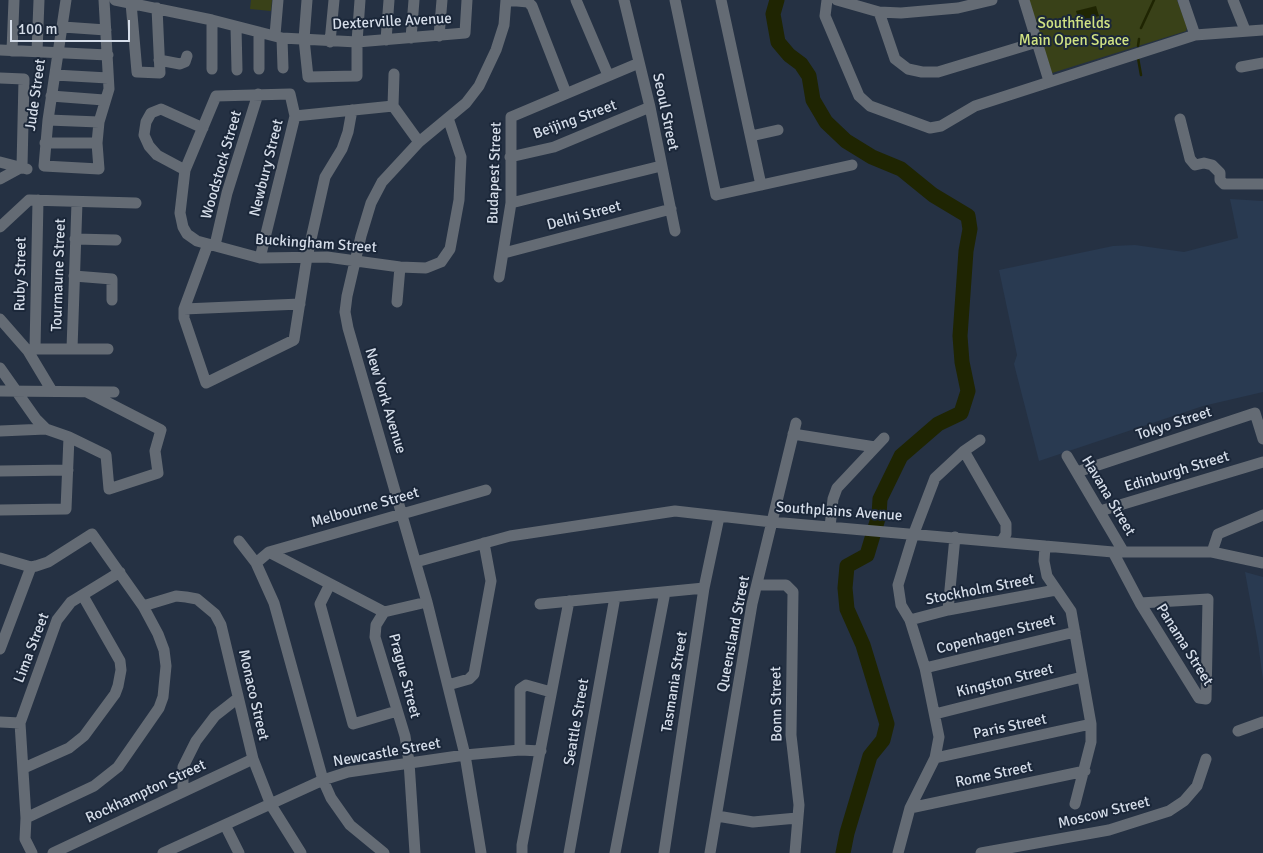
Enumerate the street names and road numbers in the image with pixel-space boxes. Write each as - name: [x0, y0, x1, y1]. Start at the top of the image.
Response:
- street label: Dexterville Avenue: [332, 10, 452, 34]
- street label: Jude Street: [22, 58, 50, 132]
- street label: Seoul Street: [648, 72, 682, 152]
- street label: Beijing Street: [531, 97, 619, 143]
- street label: Woodstock Street: [198, 109, 246, 221]
- street label: Newbury Street: [246, 117, 288, 219]
- street label: Budapest Street: [484, 121, 506, 225]
- street label: Delhi Street: [545, 197, 623, 235]
- street label: Tourmaune Street: [48, 218, 70, 332]
- street label: Buckingham Street: [255, 231, 377, 257]
- street label: Ruby Street: [11, 237, 31, 311]
- street label: New York Avenue: [360, 346, 410, 456]
- street label: Tokyo Street: [1134, 403, 1214, 445]
- street label: Edinburgh Street: [1123, 448, 1231, 496]
- street label: Havana Street: [1077, 453, 1139, 539]
- street label: Melbourne Street: [309, 484, 421, 532]
- street label: Southplains Avenue: [775, 499, 903, 525]
- street label: Stockholm Street: [924, 571, 1036, 609]
- street label: Queensland Street: [714, 574, 754, 694]
- street label: Panama Street: [1152, 601, 1216, 689]
- street label: Lima Street: [10, 610, 54, 686]
- street label: Copenhagen Street: [935, 611, 1057, 659]
- street label: Tasmania Street: [658, 630, 692, 734]
- street label: Prague Street: [384, 632, 424, 720]
- street label: Monaco Street: [234, 648, 272, 742]
- street label: Kingston Street: [955, 660, 1055, 702]
- street label: Bonn Street: [767, 666, 787, 742]
- street label: Seattle Street: [561, 677, 593, 767]
- street label: Paris Street: [972, 710, 1048, 744]
- street label: Newcastle Street: [332, 735, 442, 771]
- street label: Rockhampton Street: [83, 756, 209, 828]
- street label: Rome Street: [954, 758, 1034, 792]
- street label: Moscow Street: [1056, 793, 1152, 833]

